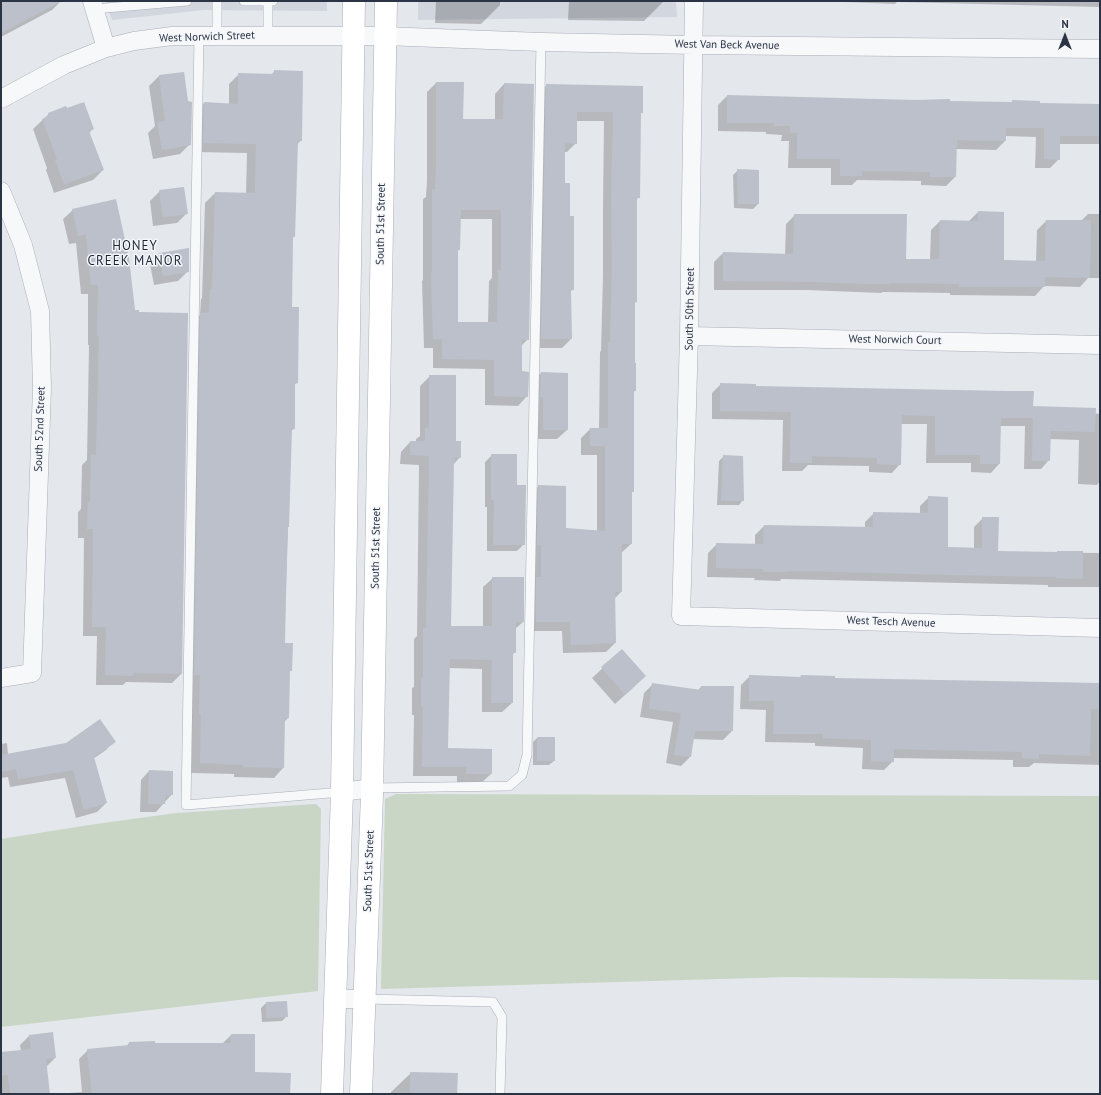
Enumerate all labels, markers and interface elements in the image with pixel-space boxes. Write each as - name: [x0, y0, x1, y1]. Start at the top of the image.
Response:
- north arrow: [1045, 16, 1085, 56]
- text: N: [1061, 17, 1069, 31]
- street label: West Norwich Street: [159, 29, 255, 45]
- street label: West Van Beck Avenue: [674, 37, 780, 53]
- street label: South 51st Street: [374, 183, 388, 265]
- district label: HONEY CREEK MANOR: [88, 238, 182, 269]
- street label: South 50th Street: [683, 267, 697, 351]
- street label: West Norwich Court: [848, 333, 942, 347]
- street label: South 52nd Street: [32, 386, 48, 472]
- street label: South 51st Street: [369, 507, 383, 589]
- street label: West Tesch Avenue: [846, 614, 936, 630]
- street label: South 51st Street: [361, 830, 377, 912]

